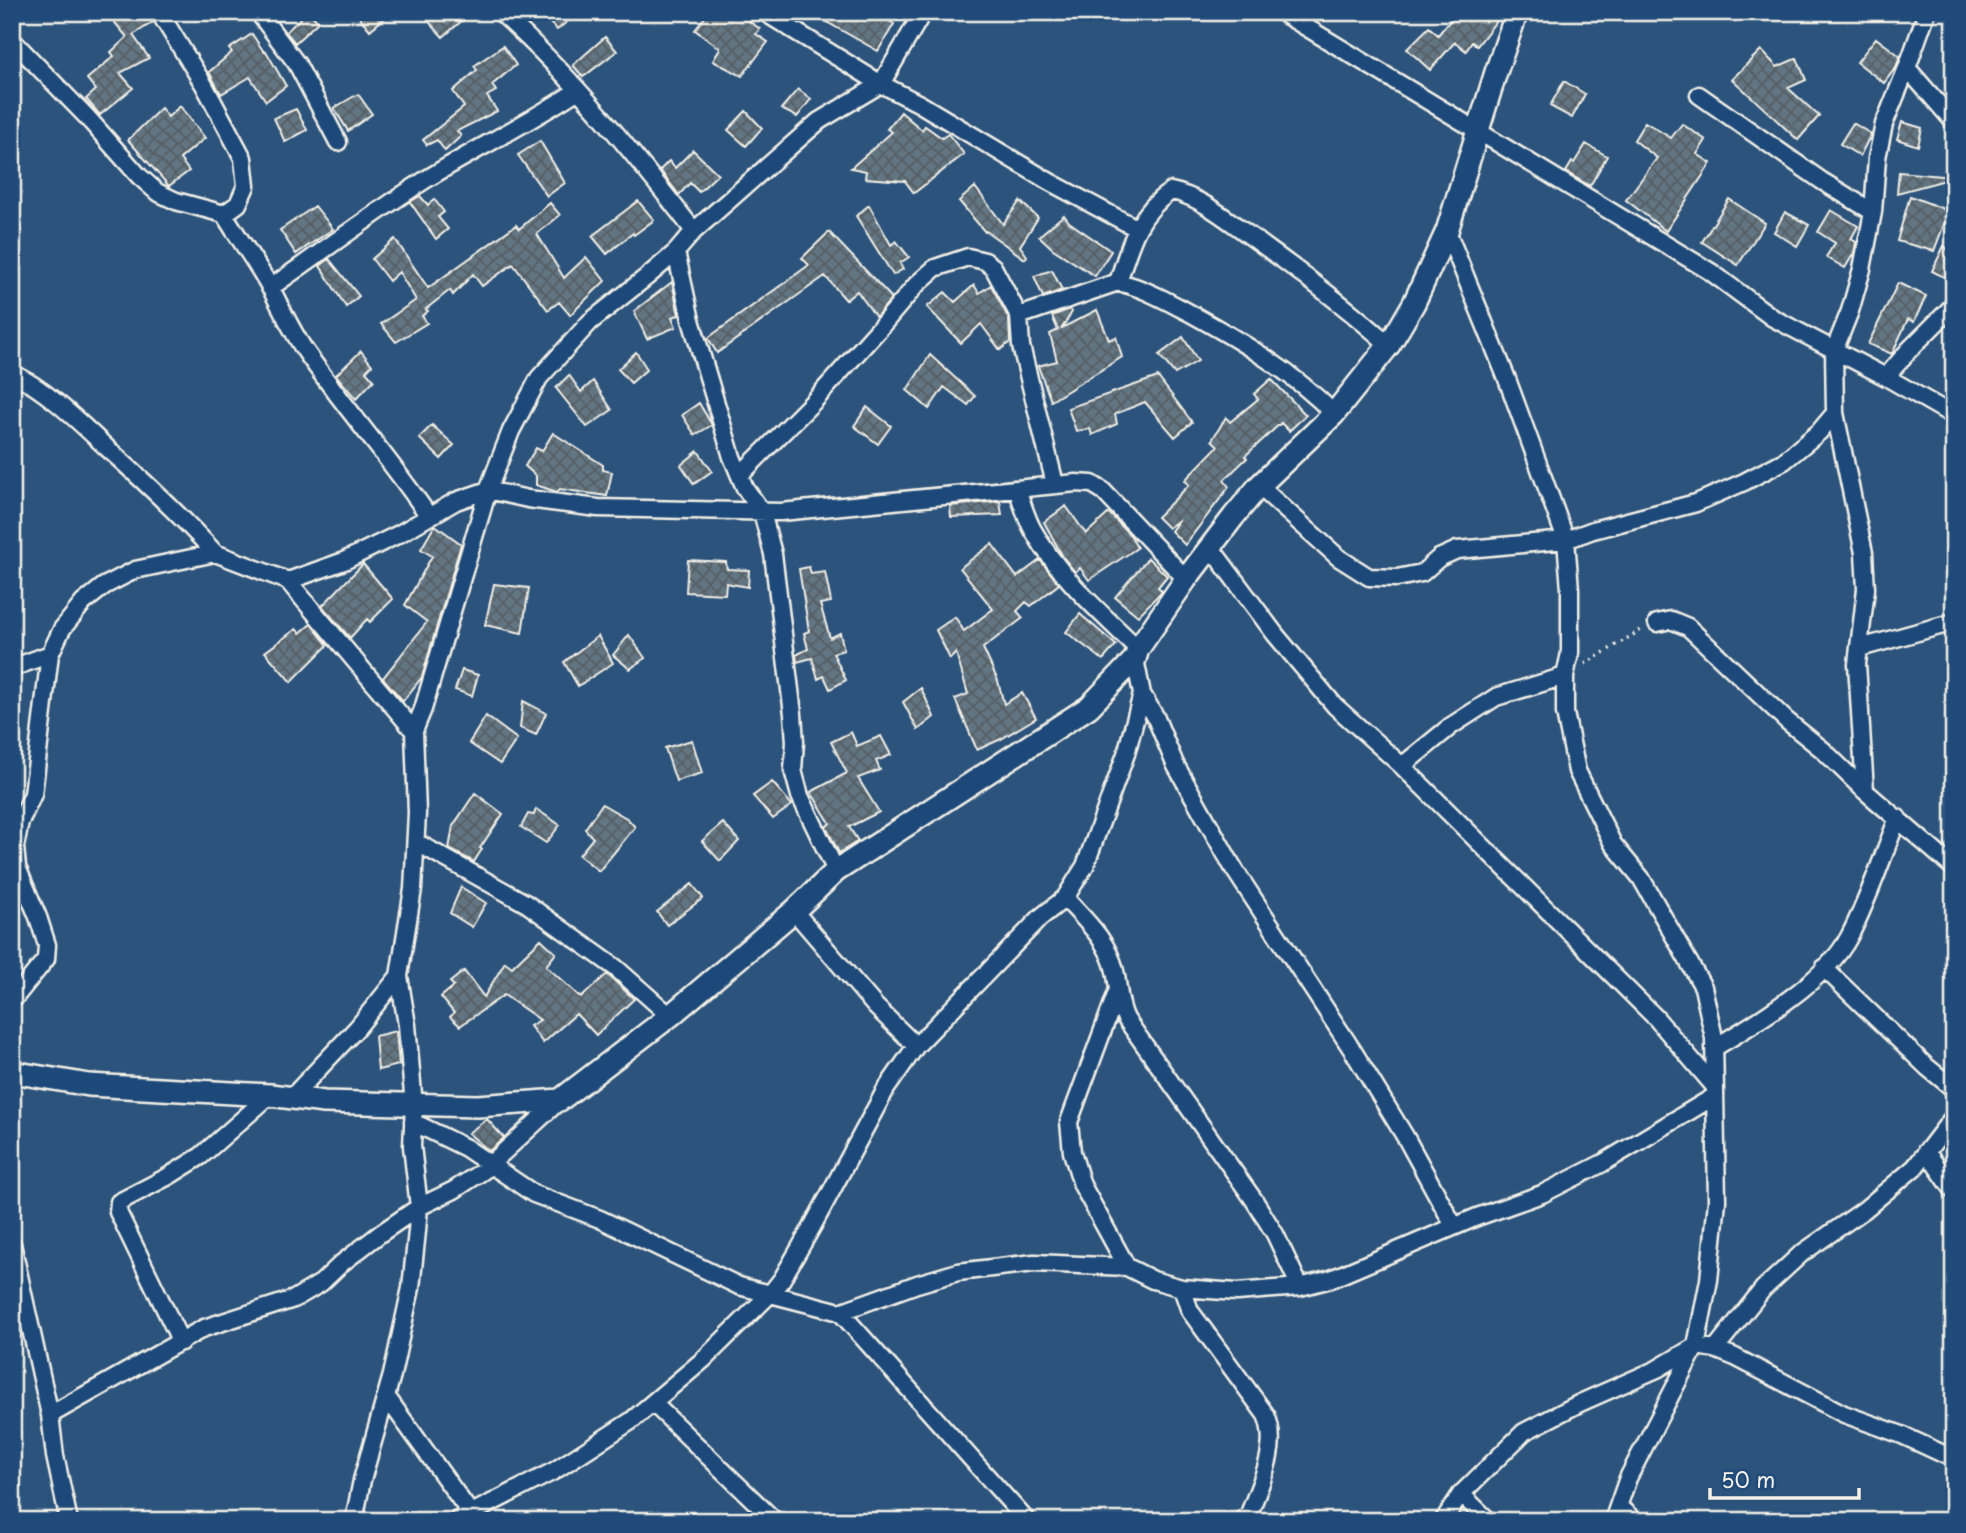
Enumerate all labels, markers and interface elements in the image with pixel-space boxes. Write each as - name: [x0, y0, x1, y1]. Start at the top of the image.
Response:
- scale bar: [1710, 1456, 1859, 1500]
- text: 50 m: [1721, 1463, 1775, 1495]

